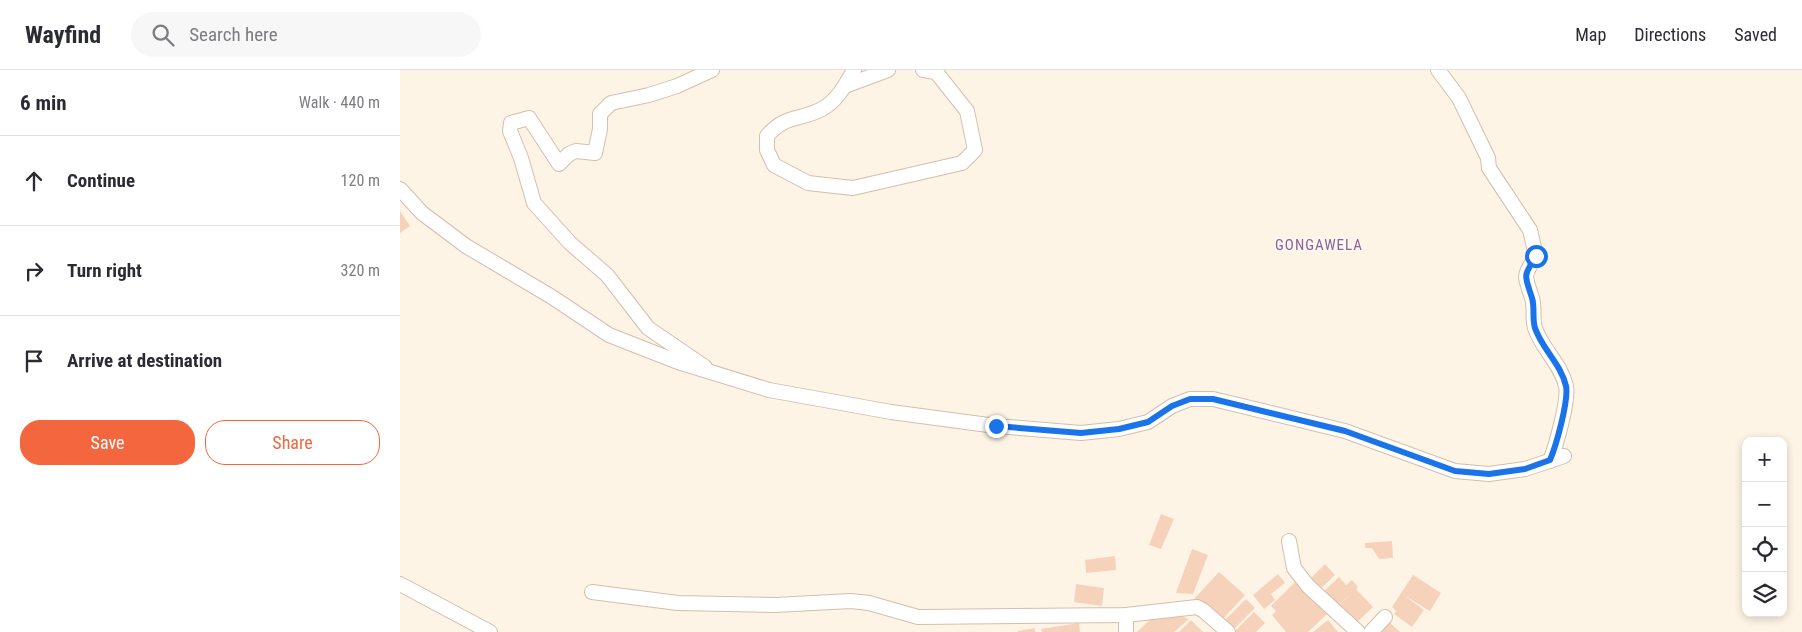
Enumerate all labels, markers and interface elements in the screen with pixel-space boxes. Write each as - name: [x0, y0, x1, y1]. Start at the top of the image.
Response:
- search box: [131, 12, 481, 57]
- text: Wayfind: [25, 21, 101, 49]
- icon: search: [149, 21, 177, 49]
- text: Search here: [189, 23, 278, 46]
- text: Map: [1575, 24, 1606, 45]
- text: Directions: [1634, 24, 1706, 45]
- text: Saved: [1734, 24, 1777, 45]
- text: 6 min: [20, 91, 67, 115]
- text: Walk · 440 m: [299, 93, 380, 112]
- icon: ahead: [20, 167, 48, 195]
- text: Continue: [67, 169, 135, 192]
- text: 120 m: [341, 171, 380, 190]
- district label: GONGAWELA: [1275, 236, 1363, 254]
- route start: [1525, 245, 1548, 268]
- icon: right: [20, 257, 48, 285]
- text: Turn right: [67, 259, 142, 282]
- text: 320 m: [341, 261, 380, 280]
- icon: arrive: [20, 347, 48, 375]
- text: Arrive at destination: [67, 349, 222, 372]
- route end: [985, 415, 1008, 438]
- button: Save: [20, 420, 195, 465]
- button: Share: [205, 420, 380, 465]
- map controls: [1742, 437, 1787, 617]
- button: +: [1742, 437, 1787, 482]
- button: −: [1742, 482, 1787, 527]
- button: locate: [1742, 527, 1787, 572]
- button: layers: [1742, 572, 1787, 617]

